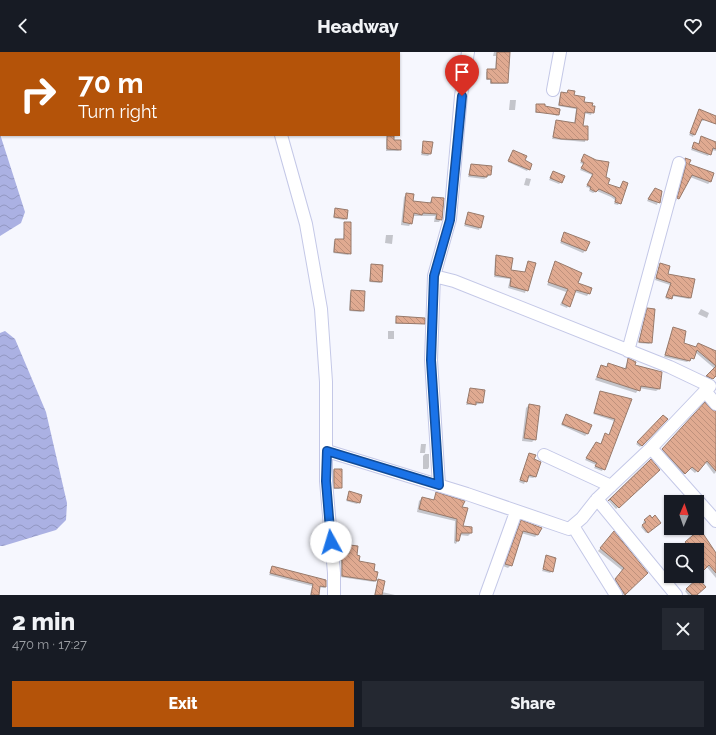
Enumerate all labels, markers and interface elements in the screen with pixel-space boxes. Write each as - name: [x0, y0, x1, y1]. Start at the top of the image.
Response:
- icon: back: [12, 15, 34, 37]
- icon: heart: [682, 15, 704, 37]
- text: Headway: [317, 16, 399, 37]
- pin: [445, 55, 479, 96]
- icon: arrive: [451, 61, 473, 83]
- text: 70 m: [78, 67, 144, 100]
- icon: right: [12, 68, 64, 120]
- text: Turn right: [78, 101, 157, 122]
- north arrow: [664, 495, 704, 535]
- map controls: [664, 495, 704, 583]
- position arrow: [310, 521, 352, 563]
- button: search: [664, 543, 704, 583]
- text: 2 min: [12, 607, 75, 636]
- button: close: [662, 608, 704, 650]
- text: 470 m · 17:27: [12, 637, 87, 652]
- button: Exit: [12, 681, 354, 727]
- button: Share: [362, 681, 704, 727]

